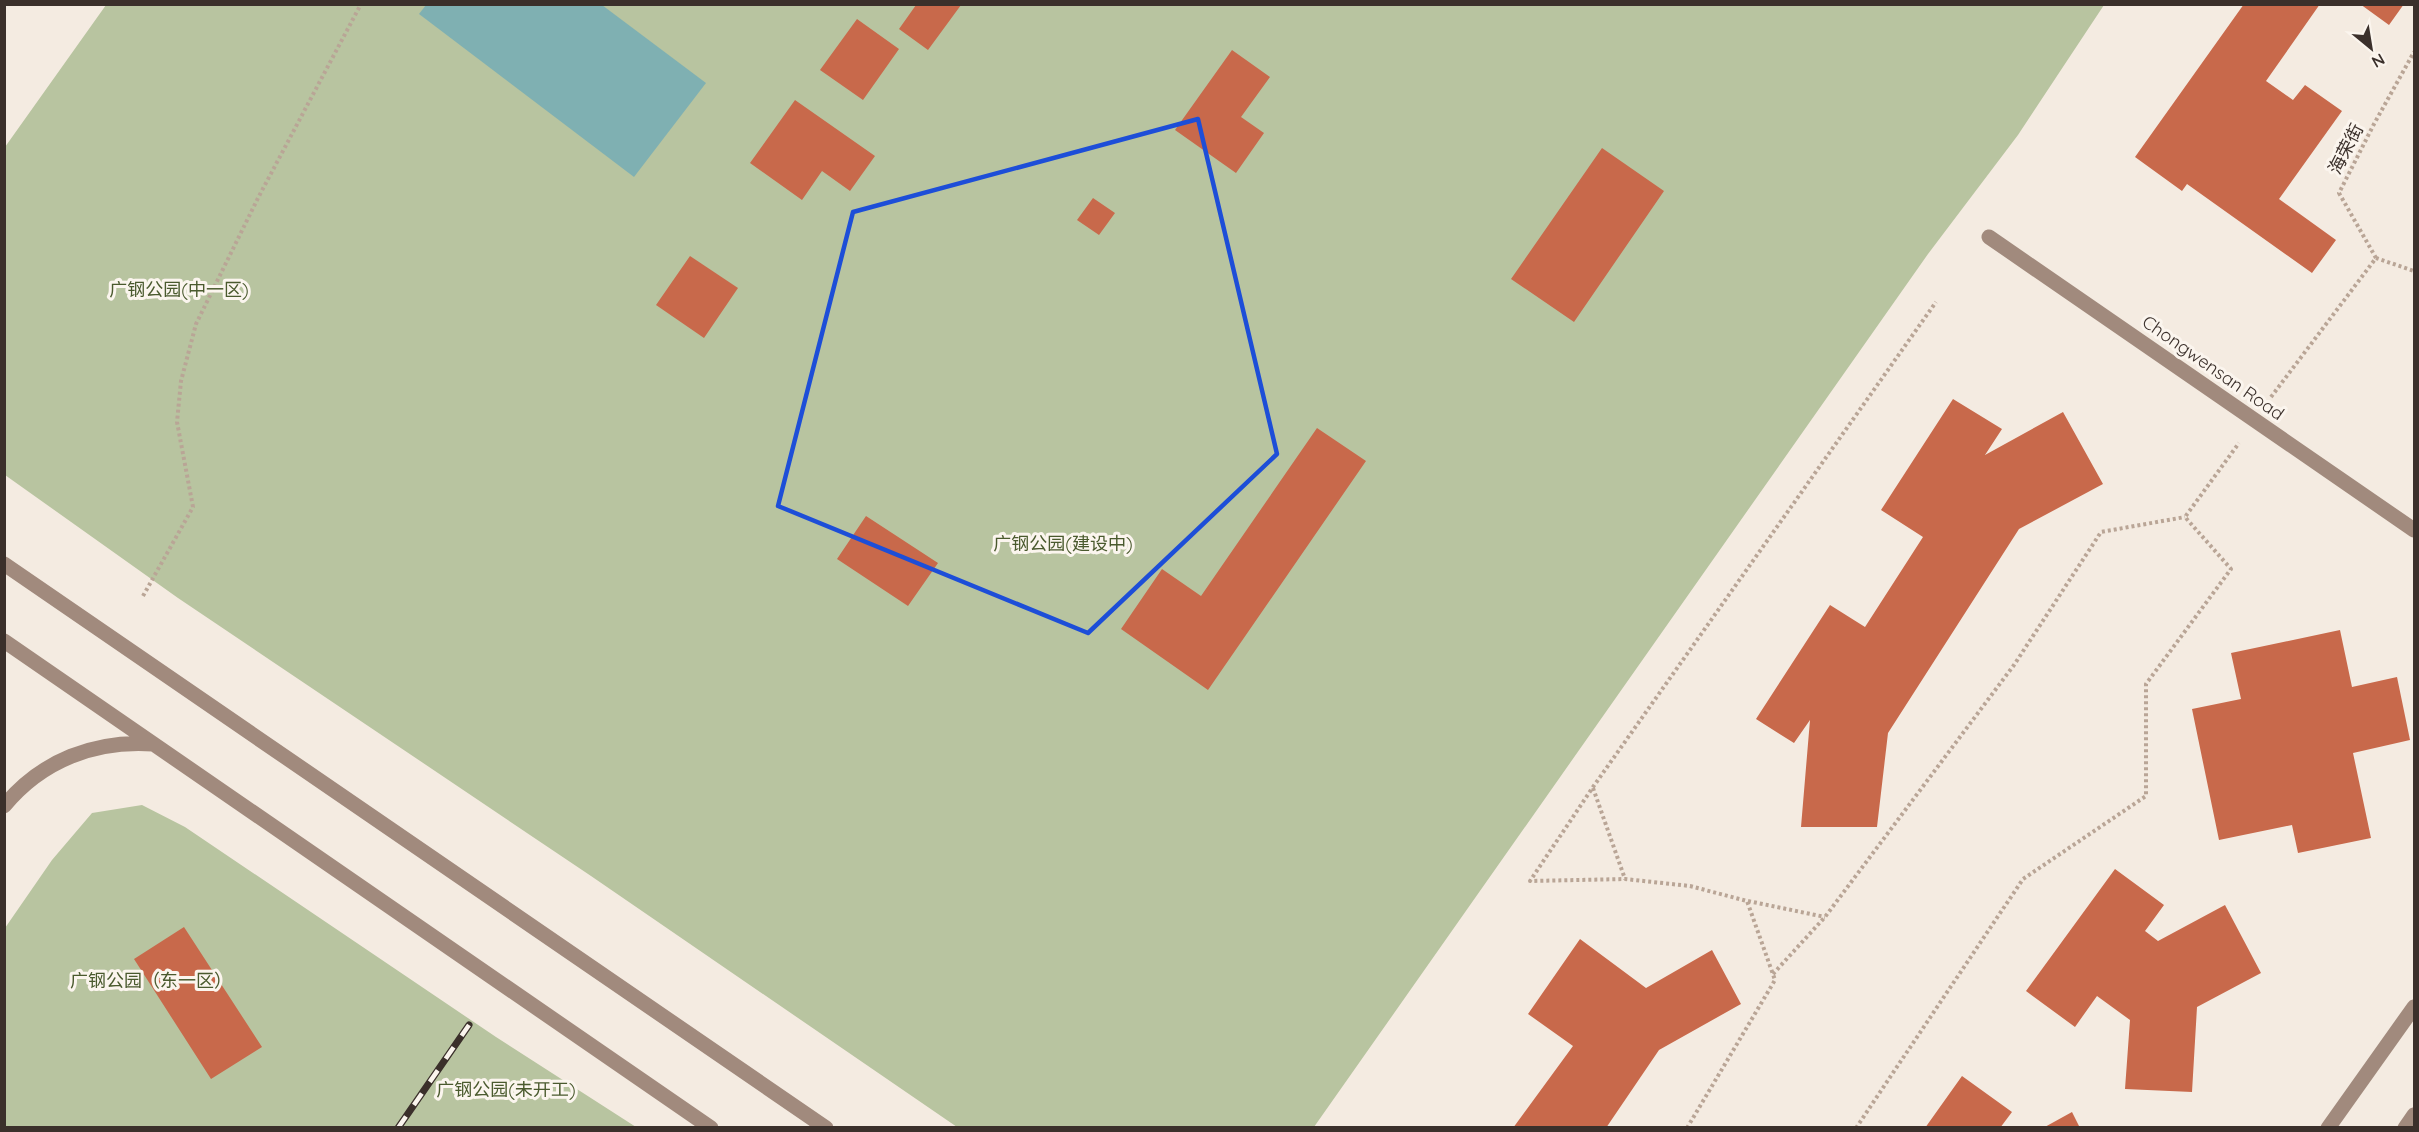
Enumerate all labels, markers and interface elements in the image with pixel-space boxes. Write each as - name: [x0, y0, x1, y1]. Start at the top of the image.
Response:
- north arrow: [2341, 18, 2401, 78]
- text: N: [2368, 49, 2389, 73]
- street label: 海荣街: [2323, 119, 2368, 178]
- park label: 广钢公园(中一区): [109, 278, 249, 301]
- street label: Chongwensan Road: [2138, 310, 2289, 425]
- park label: 广钢公园(建设中): [993, 532, 1133, 555]
- park label: 广钢公园（东一区）: [70, 969, 232, 992]
- park label: 广钢公园(未开工): [436, 1078, 576, 1101]

